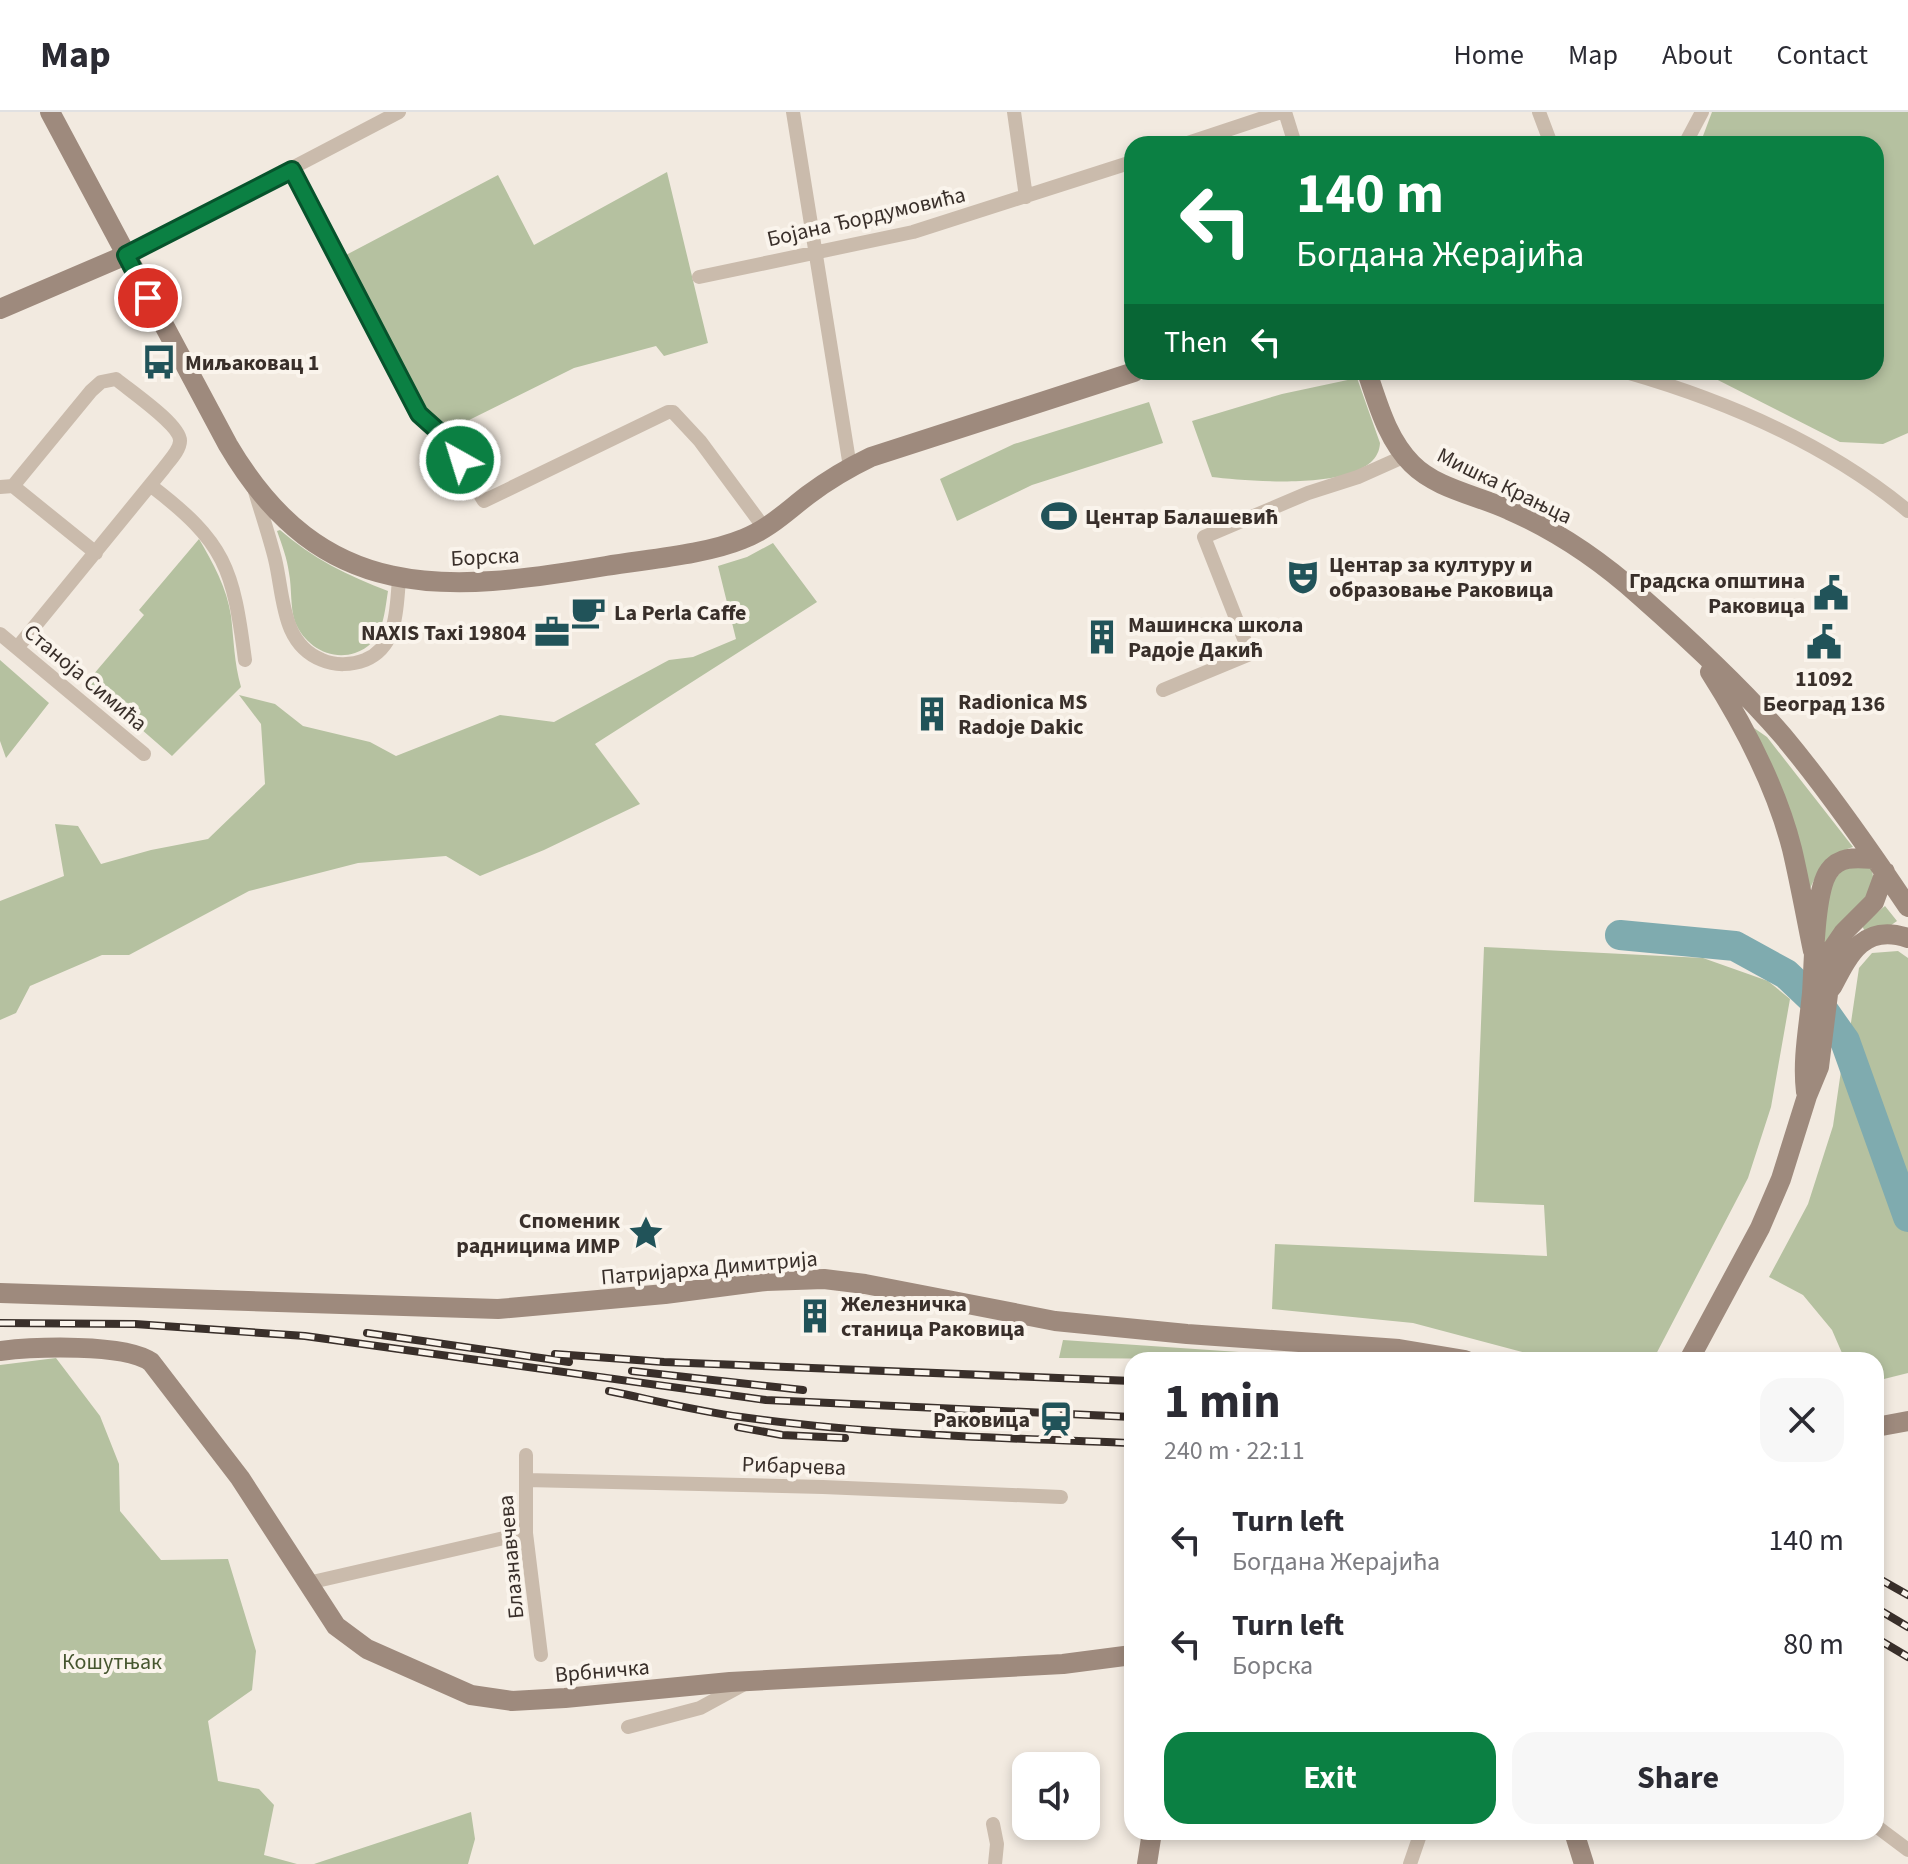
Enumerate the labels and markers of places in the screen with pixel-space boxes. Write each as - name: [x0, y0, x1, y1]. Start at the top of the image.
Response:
- pin: [114, 264, 182, 332]
- bus stop icon: Миљаковац 1: [140, 343, 178, 381]
- place label: Миљаковац 1: [185, 347, 319, 379]
- sports icon: Центар Балашевић: [1040, 497, 1078, 535]
- place label: Центар Балашевић: [1085, 501, 1278, 533]
- place label: Центар за културу и образовање Раковица: [1329, 549, 1554, 606]
- theatre icon: Центар за културу и образовање Раковица: [1284, 558, 1322, 596]
- place label: Градска општина Раковица: [1629, 565, 1805, 622]
- public building icon: Градска општина Раковица: [1812, 574, 1850, 612]
- cafe icon: La Perla Caffe: [569, 593, 607, 631]
- place label: La Perla Caffe: [614, 597, 747, 629]
- place label: Машинска школа Радоје Дакић: [1128, 609, 1303, 666]
- office icon: NAXIS Taxi 19804: [533, 613, 571, 651]
- place label: NAXIS Taxi 19804: [361, 617, 526, 649]
- building icon: Машинска школа Радоје Дакић: [1083, 618, 1121, 656]
- public building icon: 11092 Београд 136: [1805, 623, 1843, 661]
- place label: 11092 Београд 136: [1763, 663, 1885, 720]
- place label: Radionica MS Radoje Dakic: [958, 686, 1088, 743]
- building icon: Radionica MS Radoje Dakic: [913, 695, 951, 733]
- place label: Споменик радницима ИМР: [456, 1205, 620, 1262]
- place icon: Споменик радницима ИМР: [627, 1214, 665, 1252]
- place label: Железничка станица Раковица: [841, 1288, 1025, 1345]
- building icon: Железничка станица Раковица: [796, 1297, 834, 1335]
- station icon: Раковица: [1037, 1400, 1075, 1438]
- place label: Раковица: [933, 1404, 1030, 1436]

